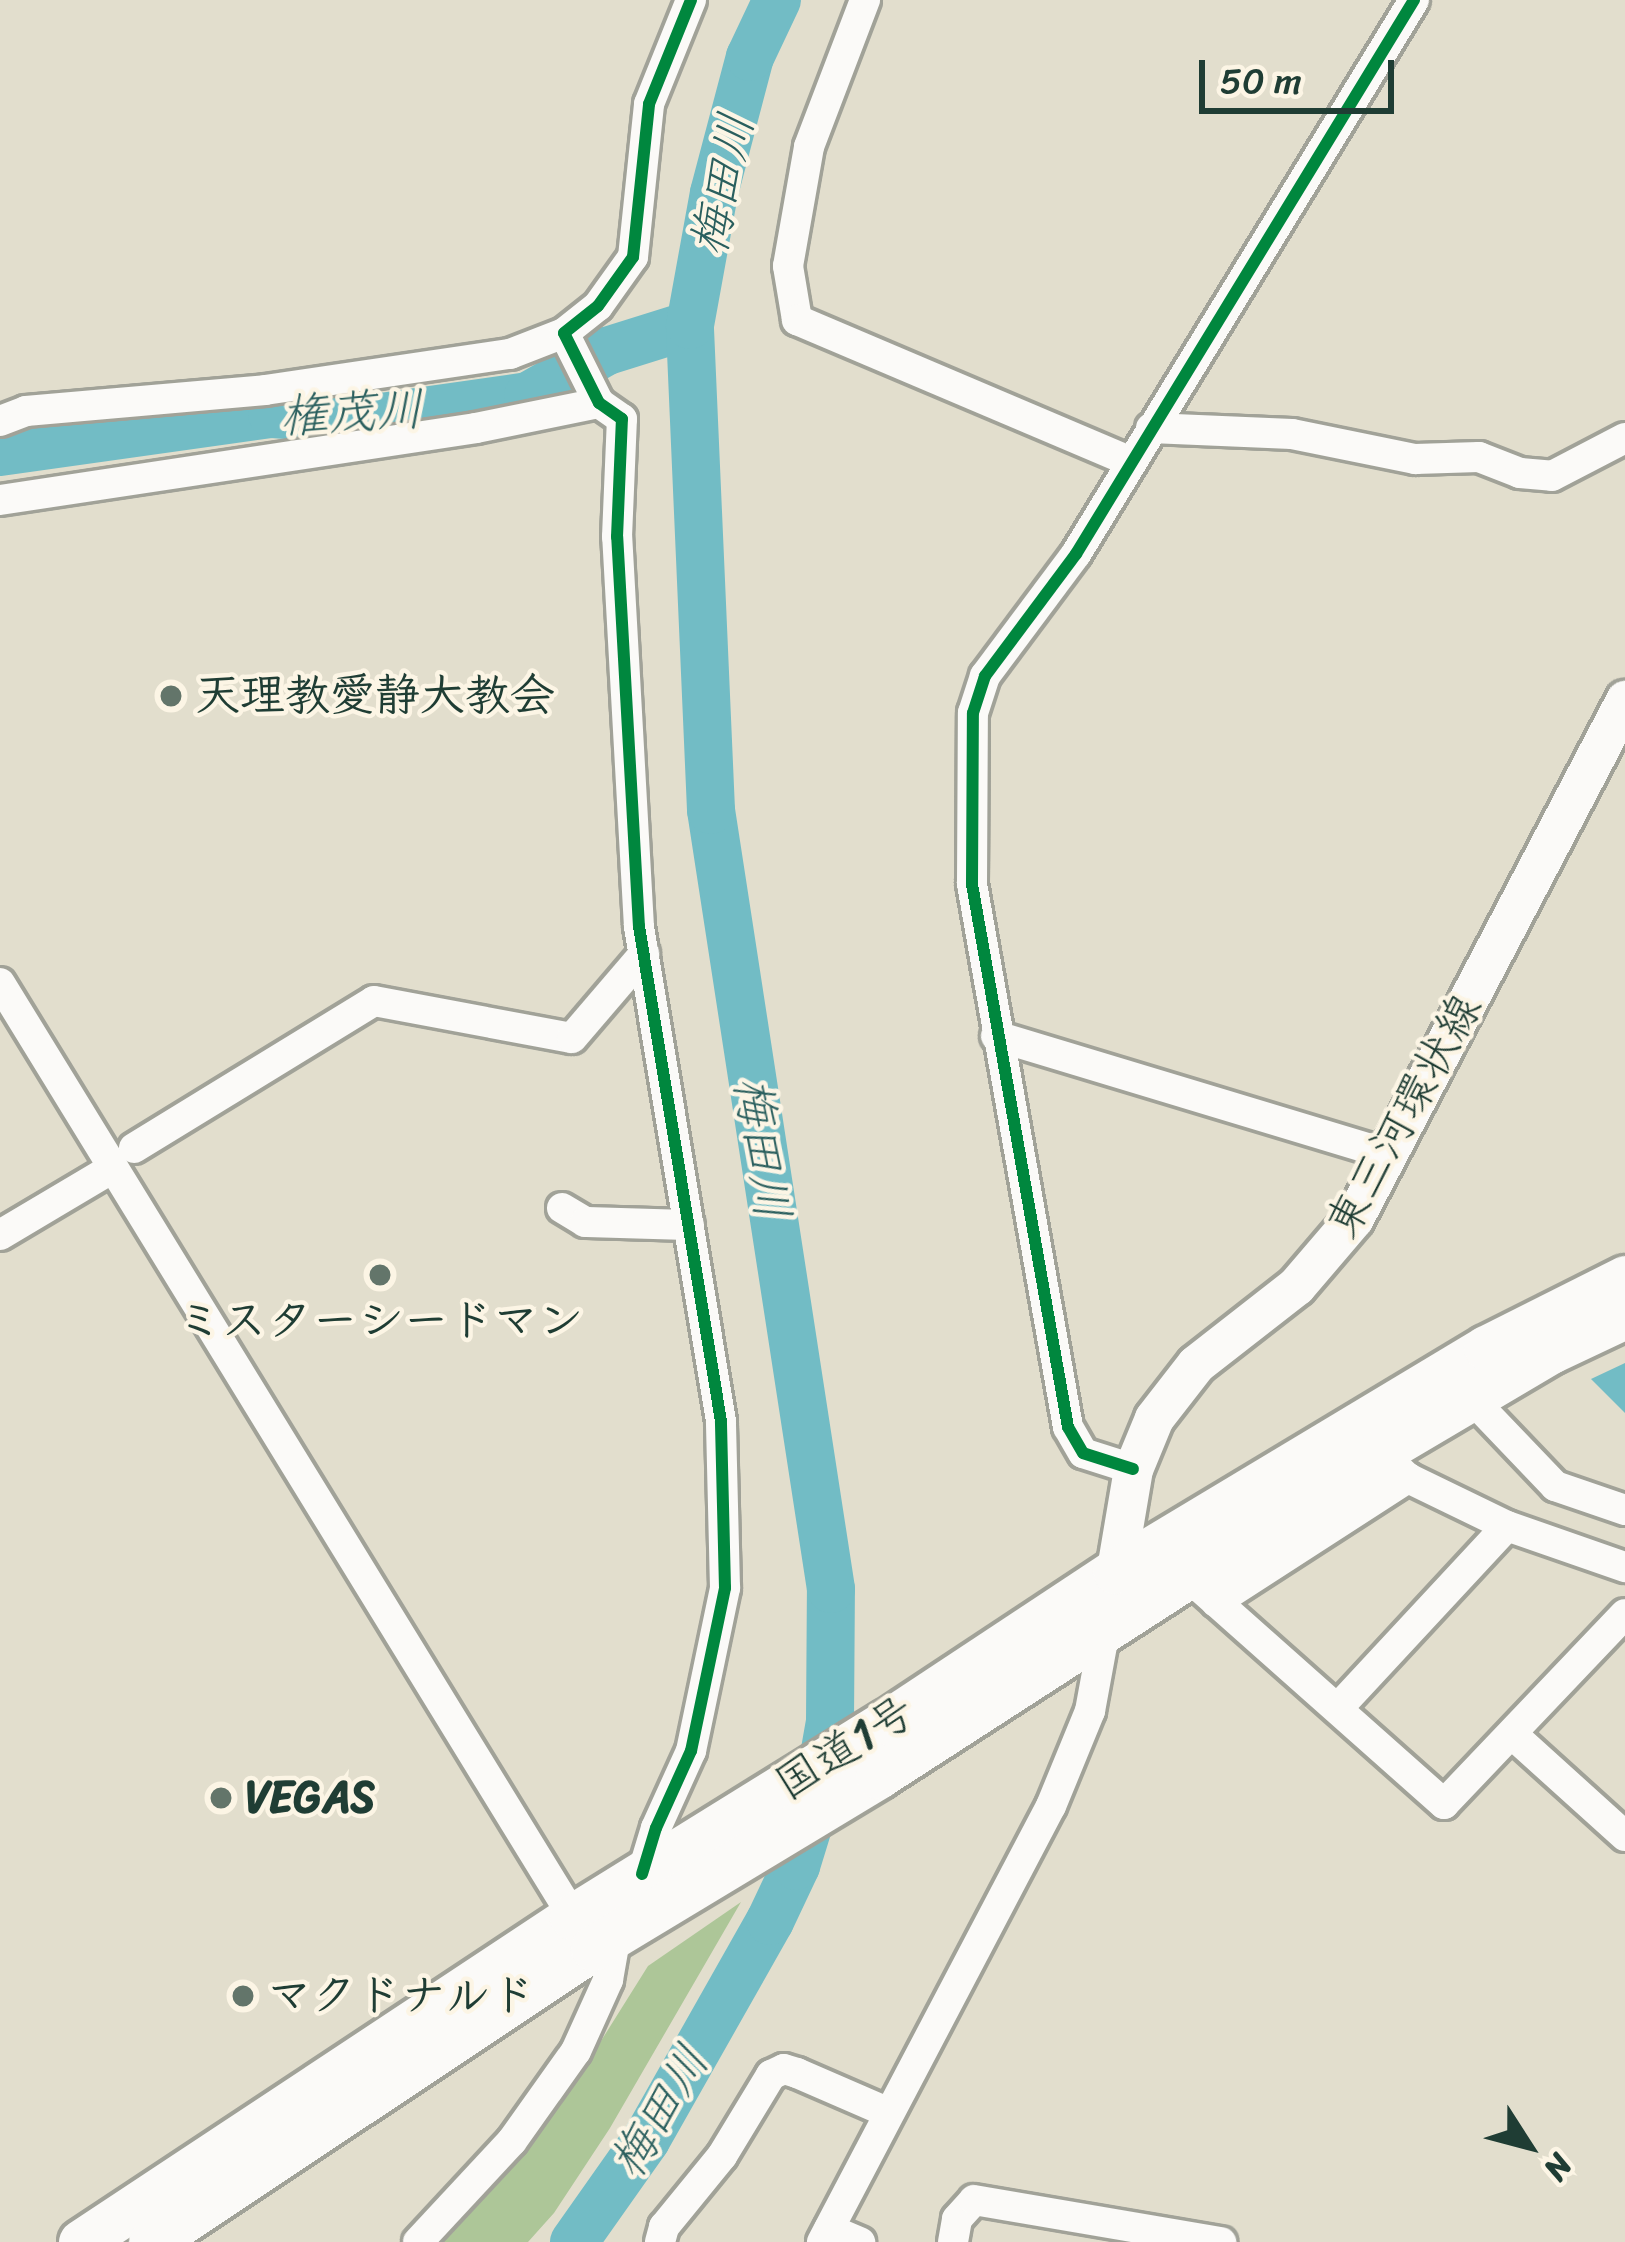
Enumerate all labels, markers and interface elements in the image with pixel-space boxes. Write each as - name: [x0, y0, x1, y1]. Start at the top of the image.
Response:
- scale bar: [1205, 36, 1400, 110]
- text: 50 m: [1220, 49, 1302, 113]
- water label: 梅田川: [679, 108, 765, 260]
- water label: 権茂川: [279, 379, 425, 445]
- place label: 天理教愛静大教会: [195, 669, 555, 723]
- marker: 天理教愛静大教会: [158, 683, 184, 709]
- street label: 東三河環状線: [1315, 985, 1493, 1247]
- water label: 梅田川: [723, 1072, 803, 1224]
- marker: ミスターシードマン: [367, 1262, 393, 1288]
- place label: ミスターシードマン: [178, 1294, 582, 1348]
- street label: 国道1号: [765, 1684, 925, 1812]
- place label: VEGAS: [245, 1771, 375, 1825]
- marker: VEGAS: [208, 1785, 234, 1811]
- place label: マクドナルド: [267, 1969, 537, 2023]
- marker: マクドナルド: [230, 1983, 256, 2009]
- water label: 梅田川: [597, 2034, 721, 2188]
- north arrow: [1469, 2086, 1589, 2206]
- text: N: [1528, 2141, 1588, 2193]

